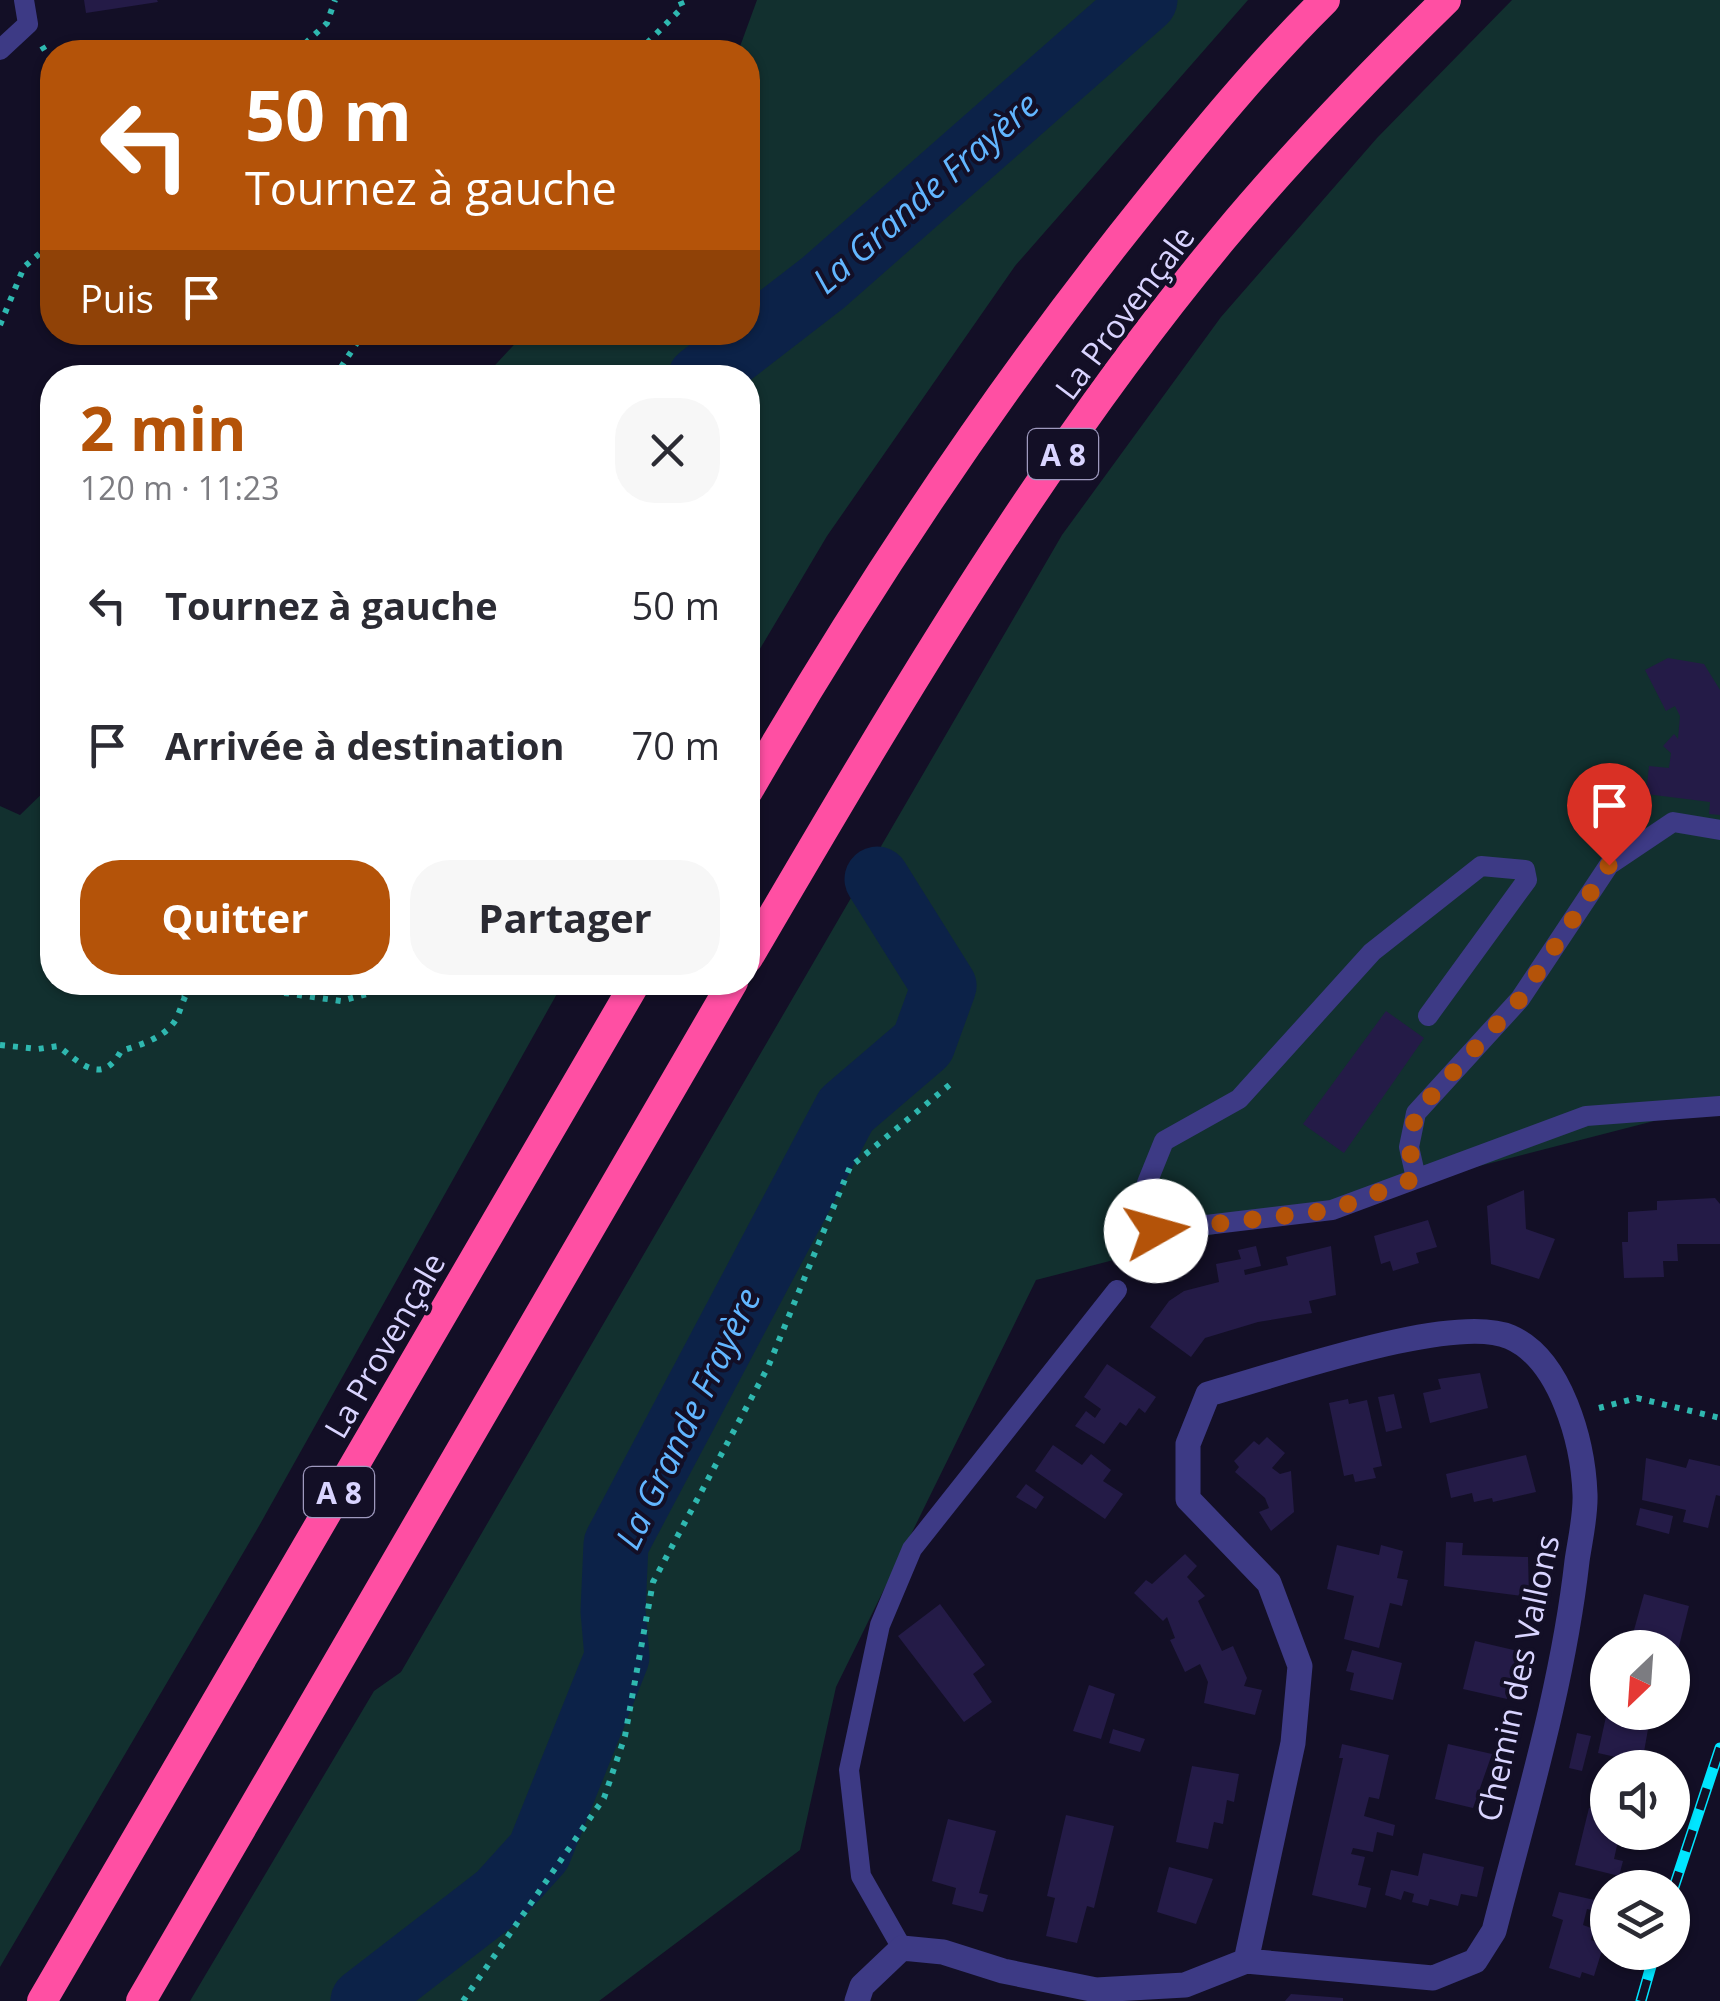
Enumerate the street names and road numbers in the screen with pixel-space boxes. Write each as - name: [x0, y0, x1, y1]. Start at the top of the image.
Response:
- street label: La Provençale: [1045, 216, 1203, 408]
- road number: A 8: [1028, 429, 1098, 479]
- street label: La Provençale: [314, 1245, 454, 1445]
- road number: A 8: [304, 1467, 374, 1517]
- street label: Chemin des Vallons: [1466, 1531, 1568, 1825]

